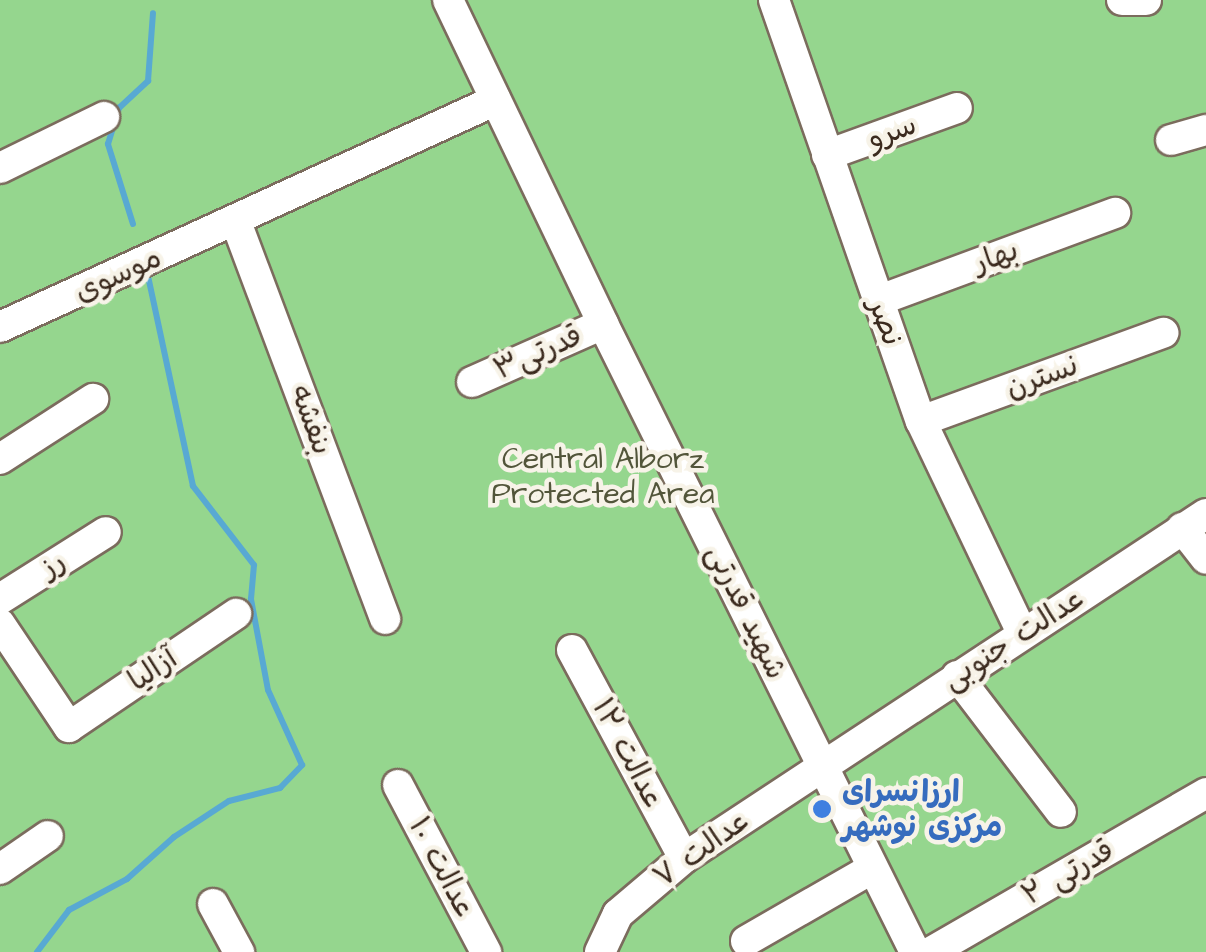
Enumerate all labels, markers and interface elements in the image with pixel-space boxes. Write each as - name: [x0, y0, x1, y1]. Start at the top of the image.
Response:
- street label: سرو: [862, 107, 922, 157]
- street label: بهار: [968, 232, 1024, 282]
- street label: موسوی: [69, 240, 167, 310]
- street label: نصر: [860, 293, 910, 351]
- street label: قدرتی۳: [488, 318, 588, 388]
- street label: نسترن: [1001, 347, 1083, 407]
- street label: بنفشه: [282, 380, 340, 460]
- park label: Central Alborz Protected Area: [492, 441, 714, 512]
- street label: شهید قدرتی: [698, 539, 794, 685]
- street label: رز: [34, 544, 72, 586]
- street label: عدالت جنوبی: [936, 580, 1092, 698]
- street label: آزالیا: [122, 641, 184, 699]
- street label: عدالت ۱۲: [584, 692, 672, 816]
- place label: ارزانسرای مرکزی نوشهر: [842, 774, 1002, 844]
- marker: ارزانسرای مرکزی نوشهر: [811, 798, 833, 820]
- street label: ۷ عدالت: [647, 802, 757, 896]
- street label: عدالت ۱۰: [400, 811, 484, 925]
- street label: قدرتی ۲: [1016, 832, 1120, 914]

